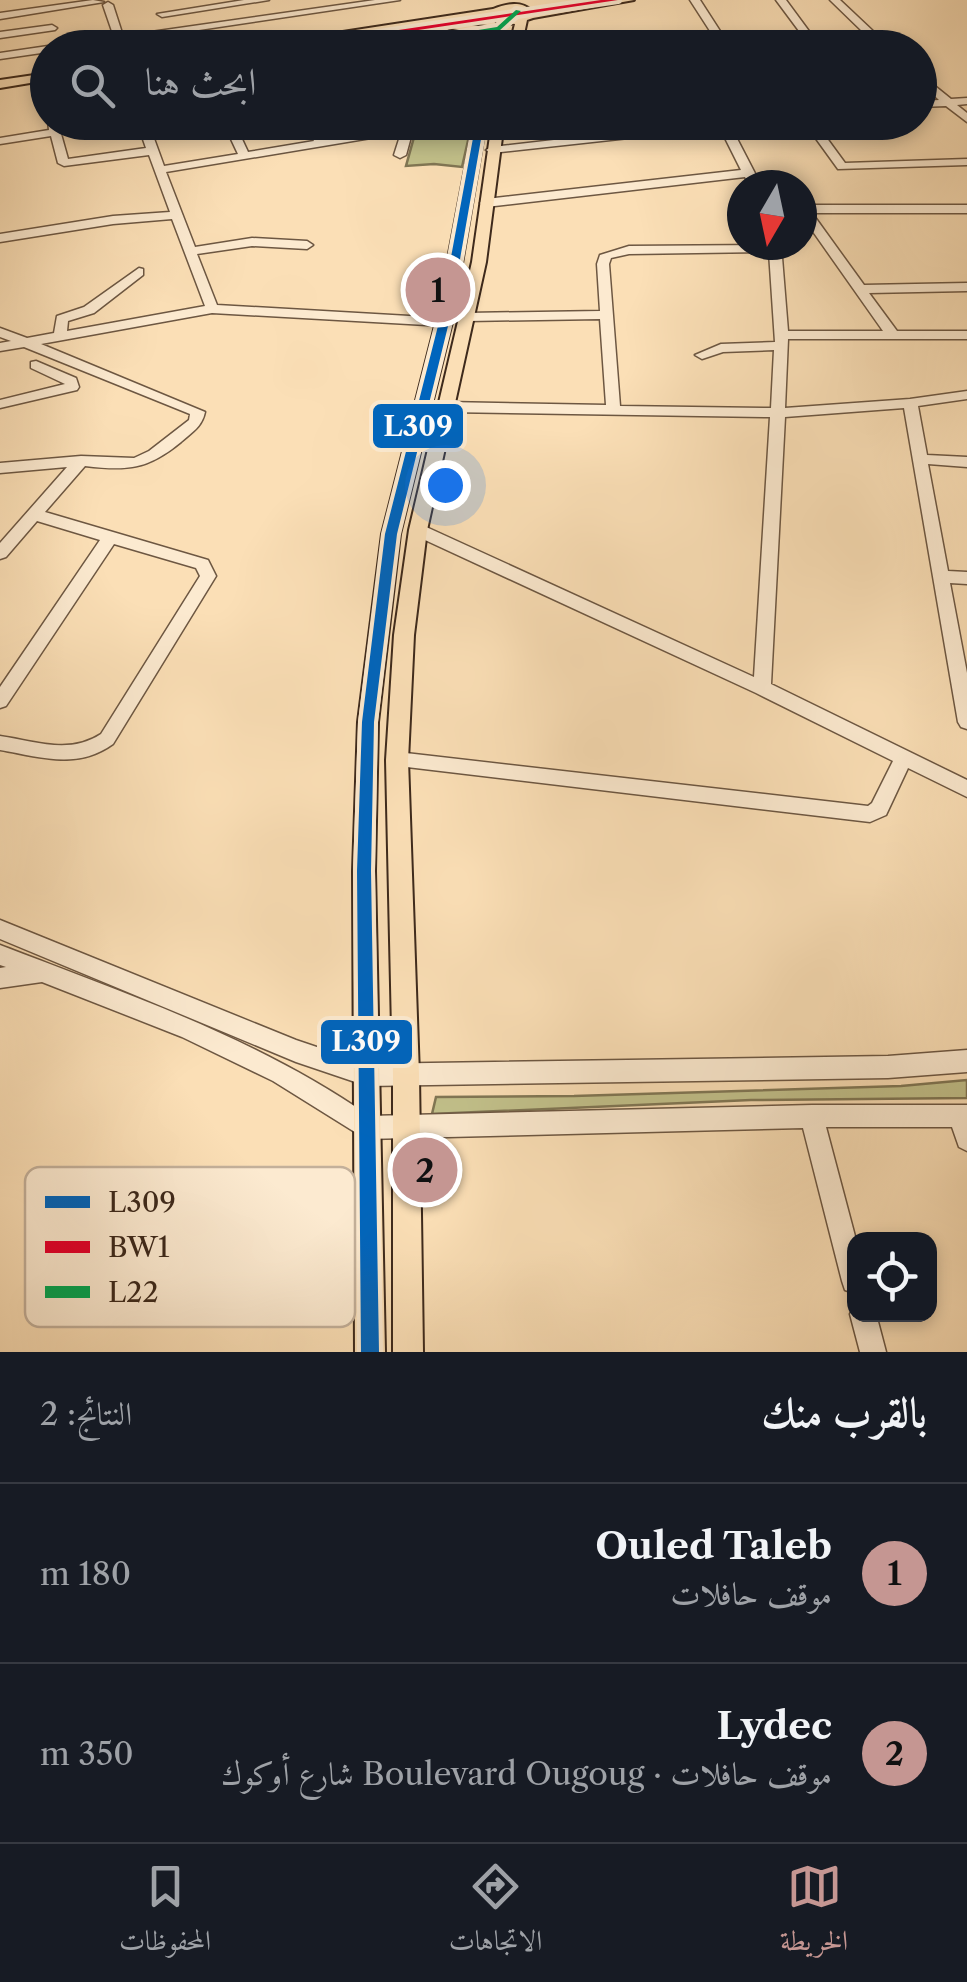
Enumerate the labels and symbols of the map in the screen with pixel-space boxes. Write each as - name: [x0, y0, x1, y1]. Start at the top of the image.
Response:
- north arrow: [727, 170, 817, 260]
- pin: 1: [406, 252, 470, 328]
- line badge: L309: [371, 402, 465, 450]
- text: L309: [383, 409, 453, 443]
- your location: [420, 460, 471, 511]
- line badge: L309: [319, 1018, 414, 1066]
- text: L309: [331, 1024, 401, 1058]
- pin: 2: [392, 1132, 458, 1208]
- legend: [25, 1167, 355, 1327]
- text: L309: [108, 1185, 176, 1219]
- text: BW1: [108, 1230, 170, 1264]
- text: L22: [108, 1275, 159, 1309]

